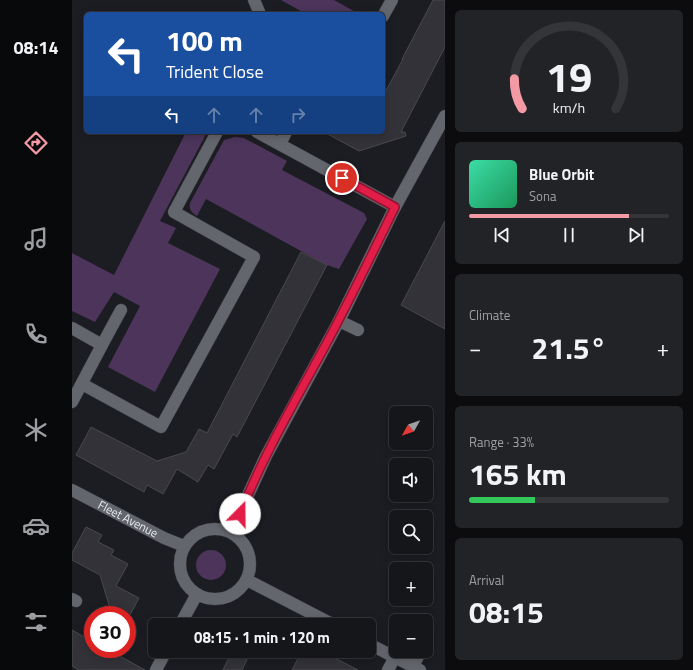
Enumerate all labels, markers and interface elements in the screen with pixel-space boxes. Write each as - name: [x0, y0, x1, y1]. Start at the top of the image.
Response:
- text: 100 m: [166, 19, 243, 62]
- icon: left: [100, 28, 152, 80]
- text: 08:14: [14, 34, 58, 61]
- text: 19: [546, 45, 592, 108]
- text: Trident Close: [166, 58, 264, 85]
- text: km/h: [553, 97, 585, 119]
- icon: left: [161, 104, 183, 126]
- icon: ahead: [203, 104, 225, 126]
- icon: ahead: [245, 104, 267, 126]
- icon: right: [287, 104, 309, 126]
- icon: directions: [22, 129, 50, 157]
- pin: [325, 161, 359, 195]
- text: Blue Orbit: [529, 163, 594, 186]
- icon: arrive: [331, 167, 353, 189]
- text: Sona: [529, 186, 556, 206]
- icon: previous: [491, 224, 513, 246]
- icon: pause: [558, 224, 580, 246]
- icon: next: [625, 224, 647, 246]
- icon: music: [22, 225, 50, 253]
- text: Climate: [469, 305, 510, 325]
- icon: phone: [22, 320, 50, 348]
- text: 21.5°: [532, 325, 606, 371]
- text: −: [469, 331, 481, 365]
- text: +: [657, 331, 669, 365]
- north arrow: [389, 406, 433, 450]
- map controls: [389, 406, 433, 658]
- icon: climate: [22, 416, 50, 444]
- text: Range · 33%: [469, 432, 534, 452]
- text: 165 km: [469, 451, 567, 497]
- button: sound: [389, 458, 433, 502]
- position arrow: [219, 493, 261, 535]
- street label: Fleet Avenue: [95, 495, 162, 542]
- button: search: [389, 510, 433, 554]
- icon: car: [22, 512, 50, 540]
- button: +: [389, 562, 433, 606]
- text: Arrival: [469, 570, 504, 590]
- text: 08:15: [469, 589, 544, 635]
- speed limit sign: 30: [84, 606, 136, 658]
- icon: filters: [22, 608, 50, 636]
- button: −: [389, 614, 433, 658]
- text: 08:15 · 1 min · 120 m: [194, 626, 330, 649]

